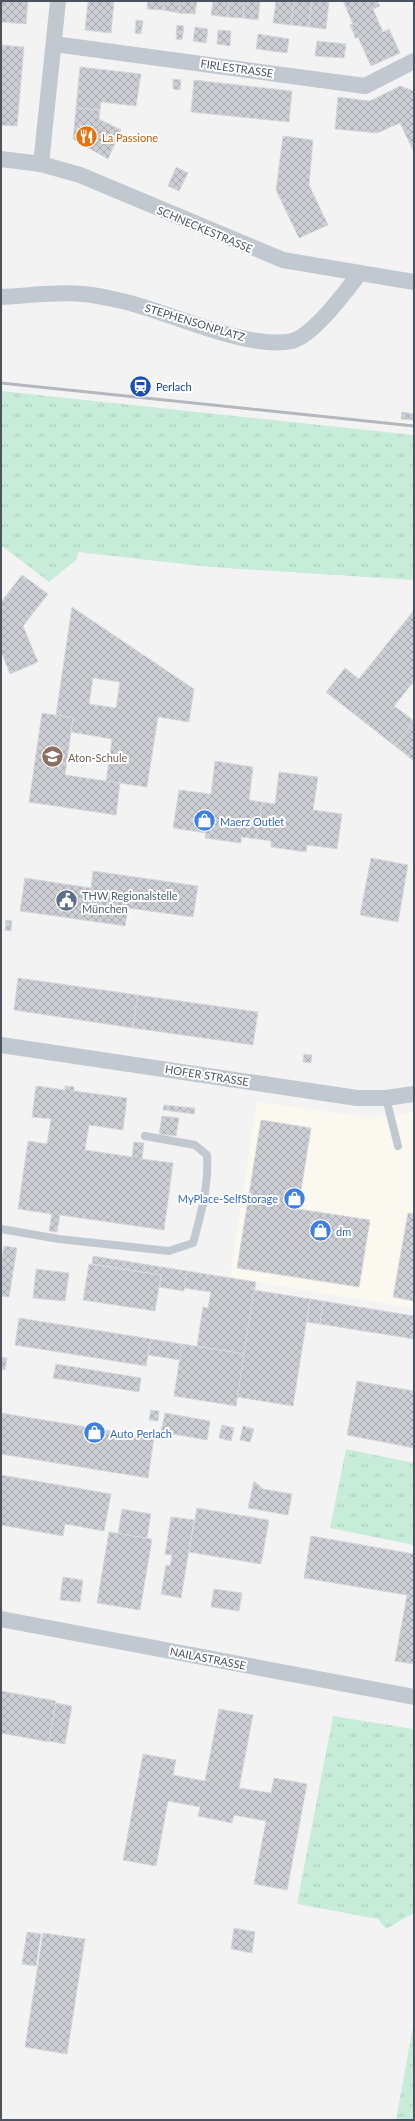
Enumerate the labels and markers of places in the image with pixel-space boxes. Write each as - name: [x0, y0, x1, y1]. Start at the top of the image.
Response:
- restaurant icon: La Passione: [73, 124, 99, 150]
- place label: La Passione: [102, 131, 158, 144]
- station icon: Perlach: [128, 373, 154, 399]
- place label: Perlach: [156, 380, 192, 393]
- school or university icon: Aton-Schule: [40, 744, 66, 770]
- place label: Aton-Schule: [68, 751, 128, 764]
- shop icon: Maerz Outlet: [191, 808, 217, 834]
- place label: Maerz Outlet: [220, 815, 284, 828]
- public building icon: THW Regionalstelle München: [54, 888, 80, 914]
- place label: THW Regionalstelle München: [82, 889, 178, 915]
- shop icon: MyPlace-SelfStorage: [281, 1185, 307, 1211]
- place label: MyPlace-SelfStorage: [178, 1192, 278, 1205]
- shop icon: dm: [307, 1218, 333, 1244]
- place label: dm: [336, 1225, 351, 1238]
- shop icon: Auto Perlach: [81, 1420, 107, 1446]
- place label: Auto Perlach: [110, 1427, 172, 1440]

